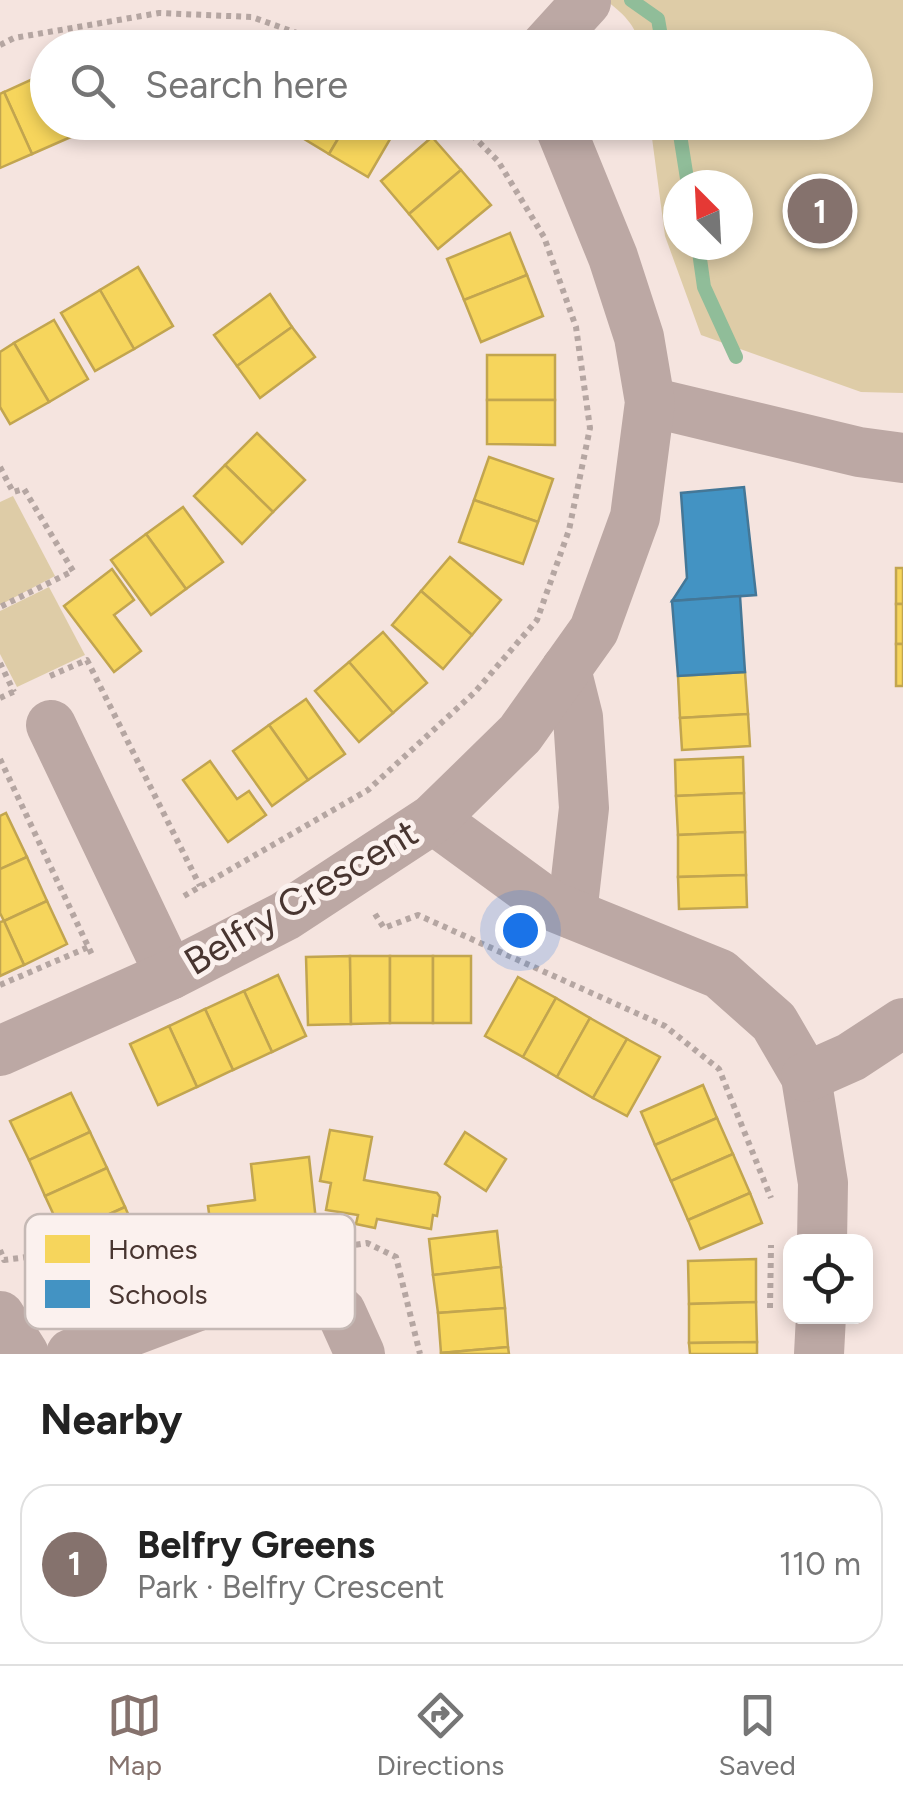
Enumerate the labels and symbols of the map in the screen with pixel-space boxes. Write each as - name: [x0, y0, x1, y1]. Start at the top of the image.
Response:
- north arrow: [663, 170, 753, 260]
- pin: 1: [788, 174, 852, 248]
- street label: Belfry Crescent: [176, 809, 426, 985]
- your location: [495, 905, 546, 956]
- legend: [25, 1214, 355, 1329]
- text: Homes: [108, 1232, 197, 1266]
- text: Schools: [108, 1277, 208, 1311]

